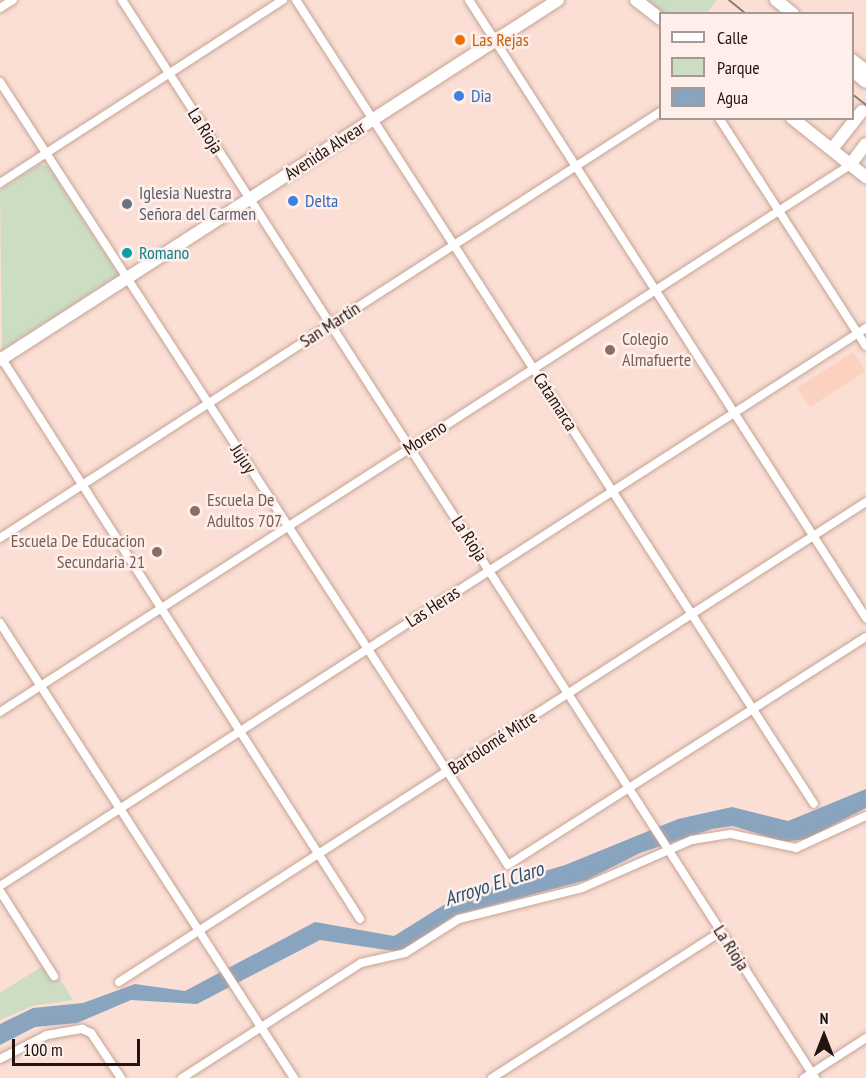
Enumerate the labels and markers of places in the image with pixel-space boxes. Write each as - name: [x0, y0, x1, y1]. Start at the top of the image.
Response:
- place label: Las Rejas: [472, 29, 529, 51]
- marker: Las Rejas: [453, 33, 467, 47]
- place label: Dia: [471, 85, 492, 107]
- marker: Dia: [452, 89, 466, 103]
- place label: Iglesia Nuestra Señora del Carmen: [139, 183, 256, 226]
- place label: Delta: [305, 190, 338, 212]
- marker: Delta: [286, 194, 300, 208]
- marker: Iglesia Nuestra Señora del Carmen: [120, 197, 134, 211]
- place label: Romano: [139, 242, 189, 264]
- marker: Romano: [120, 246, 134, 260]
- place label: Colegio Almafuerte: [622, 329, 691, 372]
- marker: Colegio Almafuerte: [603, 343, 617, 357]
- place label: Escuela De Adultos 707: [207, 490, 282, 532]
- marker: Escuela De Adultos 707: [188, 504, 202, 518]
- place label: Escuela De Educacion Secundaria 21: [11, 531, 145, 574]
- marker: Escuela De Educacion Secundaria 21: [150, 545, 164, 559]

